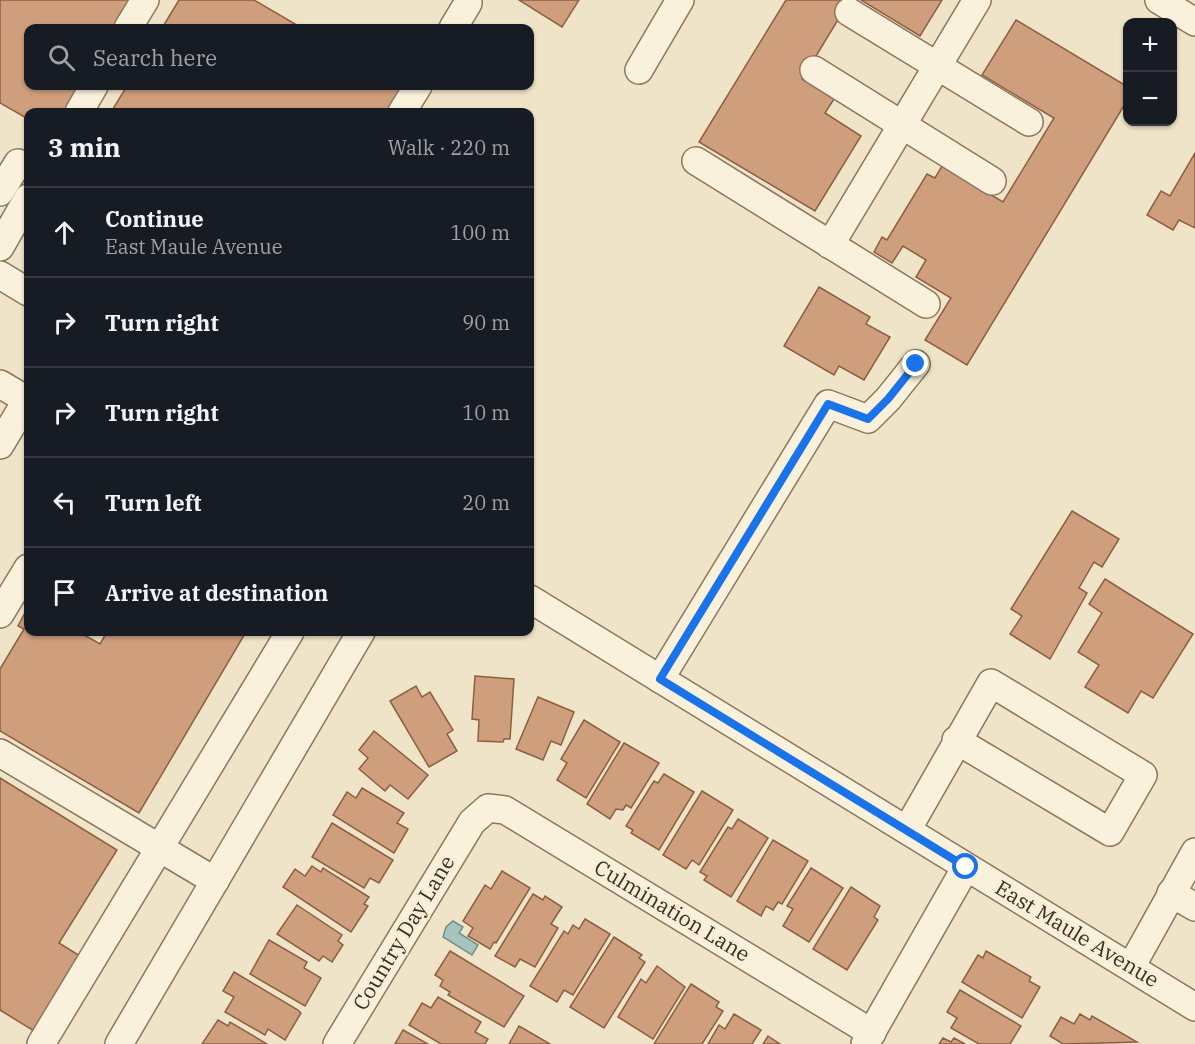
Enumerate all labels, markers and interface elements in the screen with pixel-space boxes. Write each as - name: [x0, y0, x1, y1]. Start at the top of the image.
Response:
- map controls: [1123, 18, 1177, 126]
- button: +: [1123, 18, 1177, 72]
- search box: [24, 24, 534, 90]
- icon: search: [45, 41, 78, 74]
- text: Search here: [93, 43, 217, 72]
- button: −: [1123, 72, 1177, 126]
- text: 3 min: [48, 130, 121, 164]
- text: Walk · 220 m: [388, 134, 510, 161]
- text: Continue: [105, 204, 204, 233]
- icon: ahead: [48, 216, 81, 249]
- text: 100 m: [450, 219, 510, 246]
- text: East Maule Avenue: [105, 233, 282, 260]
- icon: right: [48, 306, 81, 339]
- text: Turn right: [105, 308, 219, 337]
- text: 90 m: [462, 309, 510, 336]
- route end: [902, 350, 928, 376]
- icon: right: [48, 396, 81, 429]
- text: Turn right: [105, 398, 219, 427]
- text: 10 m: [462, 399, 510, 426]
- icon: left: [48, 486, 81, 519]
- text: Turn left: [105, 488, 201, 517]
- text: 20 m: [462, 489, 510, 516]
- icon: arrive: [48, 576, 81, 609]
- text: Arrive at destination: [105, 578, 328, 607]
- street label: Country Day Lane: [346, 850, 460, 1015]
- street label: Culmination Lane: [589, 853, 756, 968]
- route start: [952, 853, 978, 879]
- street label: East Maule Avenue: [990, 873, 1165, 993]

